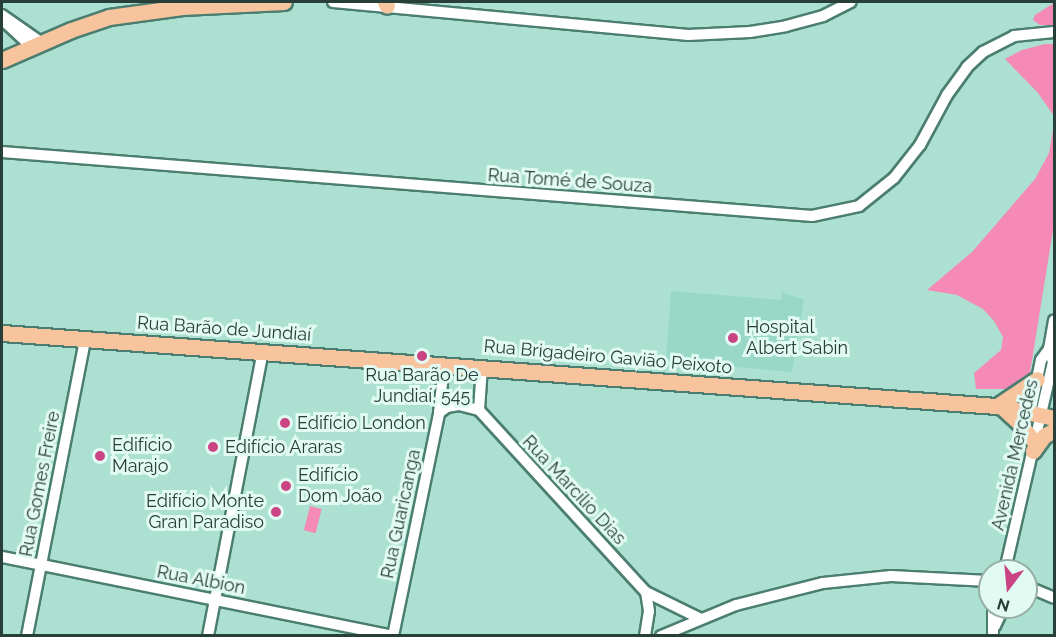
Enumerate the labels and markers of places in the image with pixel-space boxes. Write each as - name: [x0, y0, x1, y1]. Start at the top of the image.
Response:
- place label: Hospital Albert Sabin: [746, 317, 848, 360]
- marker: Hospital Albert Sabin: [724, 329, 742, 347]
- marker: Rua Barão De Jundiaí, 545: [415, 349, 429, 363]
- place label: Rua Barão De Jundiaí, 545: [365, 365, 479, 407]
- place label: Edifício London: [297, 412, 426, 434]
- marker: Edifício London: [278, 416, 292, 430]
- place label: Edifício Marajo: [112, 435, 172, 478]
- place label: Edifício Araras: [225, 436, 343, 458]
- marker: Edifício Araras: [206, 440, 220, 454]
- marker: Edifício Marajo: [93, 449, 107, 463]
- place label: Edifício Dom João: [298, 465, 382, 508]
- marker: Edifício Dom João: [279, 479, 293, 493]
- place label: Edifício Monte Gran Paradiso: [146, 491, 264, 534]
- marker: Edifício Monte Gran Paradiso: [269, 505, 283, 519]

